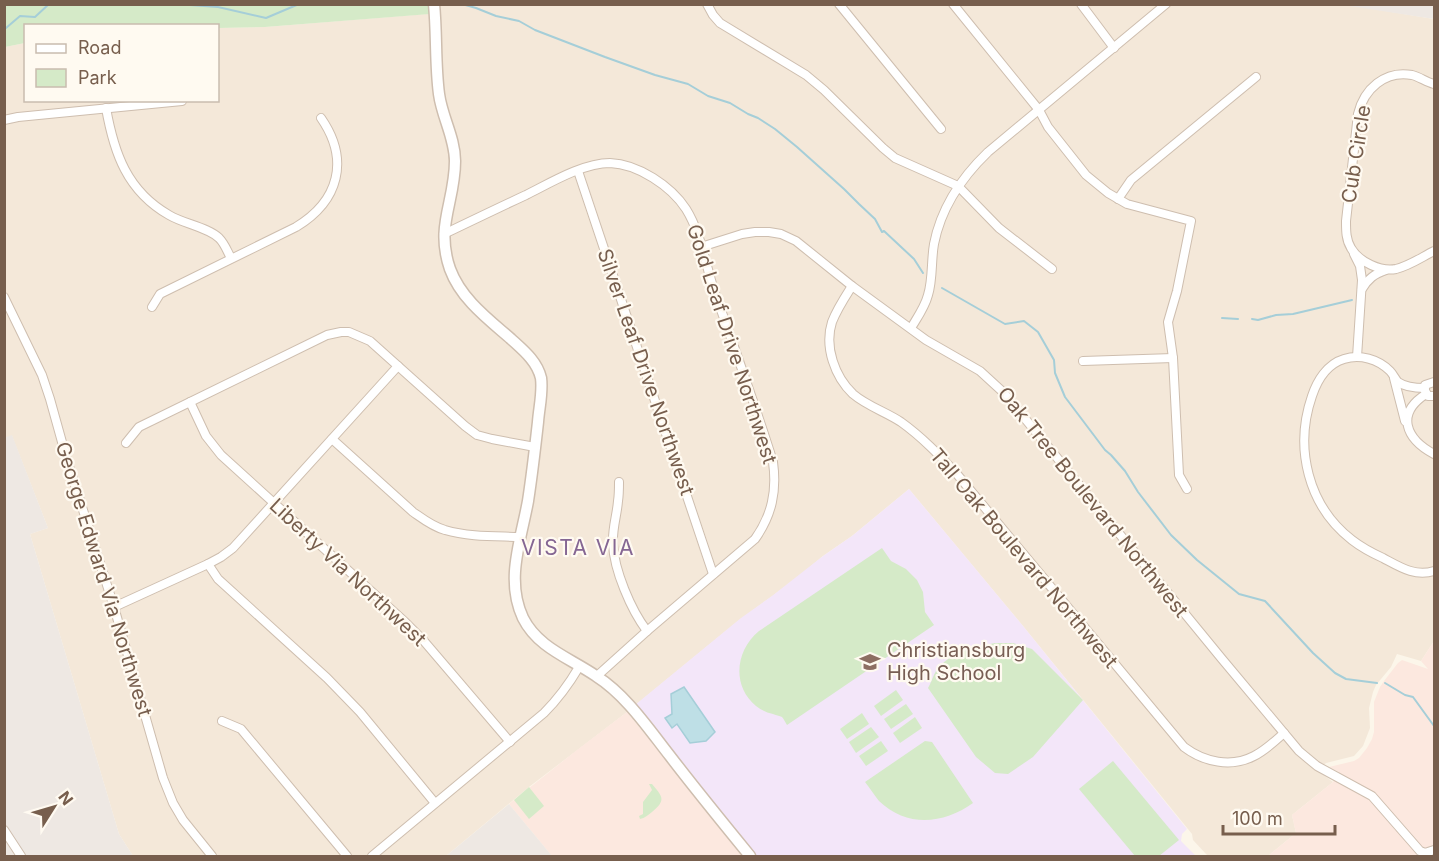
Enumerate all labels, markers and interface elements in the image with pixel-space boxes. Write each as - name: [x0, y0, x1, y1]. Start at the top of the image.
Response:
- legend: [24, 24, 219, 102]
- text: Road: [78, 37, 121, 58]
- text: Park: [78, 67, 117, 88]
- street label: Cub Circle: [1336, 103, 1376, 205]
- street label: Gold Leaf Drive Northwest: [682, 221, 782, 467]
- street label: Silver Leaf Drive Northwest: [592, 246, 700, 499]
- street label: Oak Tree Boulevard Northwest: [993, 382, 1194, 622]
- street label: George Edward Via Northwest: [51, 439, 157, 720]
- street label: Tall Oak Boulevard Northwest: [925, 443, 1123, 673]
- street label: Liberty Via Northwest: [265, 493, 432, 651]
- district label: VISTA VIA: [521, 535, 635, 560]
- place label: Christiansburg High School: [887, 638, 1025, 685]
- school or university icon: Christiansburg High School: [858, 650, 882, 674]
- north arrow: [24, 777, 84, 837]
- text: N: [54, 787, 78, 809]
- scale bar: [1223, 798, 1336, 836]
- text: 100 m: [1232, 808, 1283, 829]

